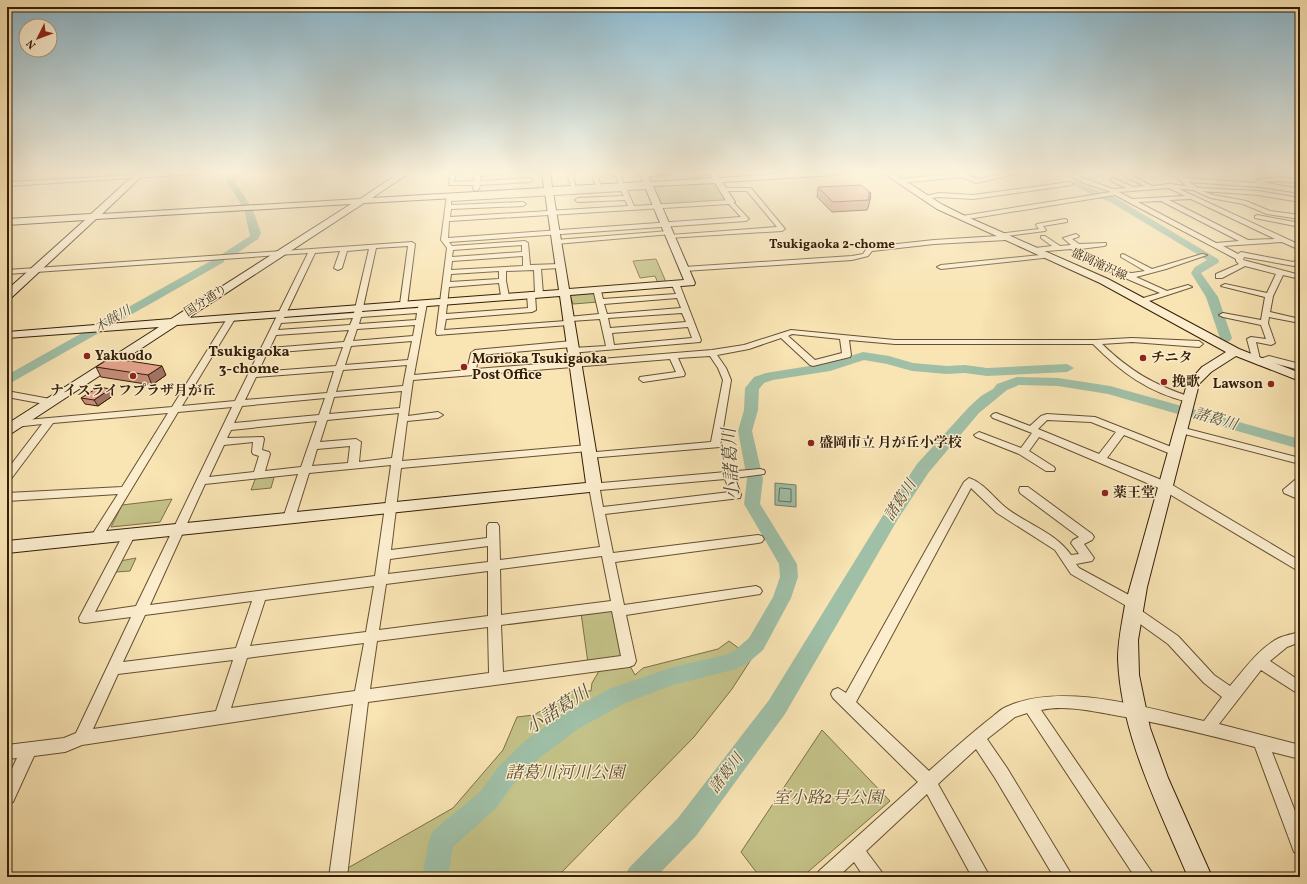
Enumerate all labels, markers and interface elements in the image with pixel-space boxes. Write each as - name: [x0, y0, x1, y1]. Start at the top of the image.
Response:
- north arrow: [18, 18, 58, 58]
- text: N: [23, 36, 40, 52]
- district label: Tsukigaoka 2-chome: [769, 236, 895, 254]
- street label: 盛岡滝沢線: [1068, 245, 1130, 285]
- street label: 国分通り: [182, 281, 230, 321]
- water label: 木賊川: [92, 301, 136, 338]
- district label: Tsukigaoka 3-chome: [208, 342, 290, 380]
- place label: Yakuodo: [95, 347, 152, 366]
- place label: チニタ: [1151, 349, 1192, 368]
- place label: Morioka Tsukigaoka Post Office: [472, 350, 608, 385]
- marker: Yakuodo: [82, 351, 92, 361]
- marker: チニタ: [1138, 353, 1148, 363]
- marker: Morioka Tsukigaoka Post Office: [459, 362, 469, 372]
- marker: ナイスライフプラザ月が丘: [128, 371, 138, 381]
- place label: 挽歌: [1172, 373, 1200, 392]
- place label: Lawson: [1213, 375, 1263, 394]
- marker: 挽歌: [1159, 377, 1169, 387]
- marker: Lawson: [1266, 379, 1276, 389]
- place label: ナイスライフプラザ月が丘: [50, 382, 216, 401]
- water label: 諸葛川: [1190, 404, 1241, 437]
- water label: 小諸葛川: [718, 425, 746, 501]
- place label: 盛岡市立 月が丘小学校: [819, 434, 962, 453]
- marker: 盛岡市立 月が丘小学校: [806, 438, 816, 448]
- water label: 諸葛川: [880, 475, 923, 526]
- place label: 薬王堂: [1113, 484, 1155, 503]
- marker: 薬王堂: [1100, 488, 1110, 498]
- water label: 小諸葛川: [521, 680, 597, 741]
- water label: 諸葛川: [705, 748, 750, 798]
- park label: 諸葛川河川公園: [506, 762, 627, 785]
- park label: 室小路2号公園: [773, 787, 886, 810]

